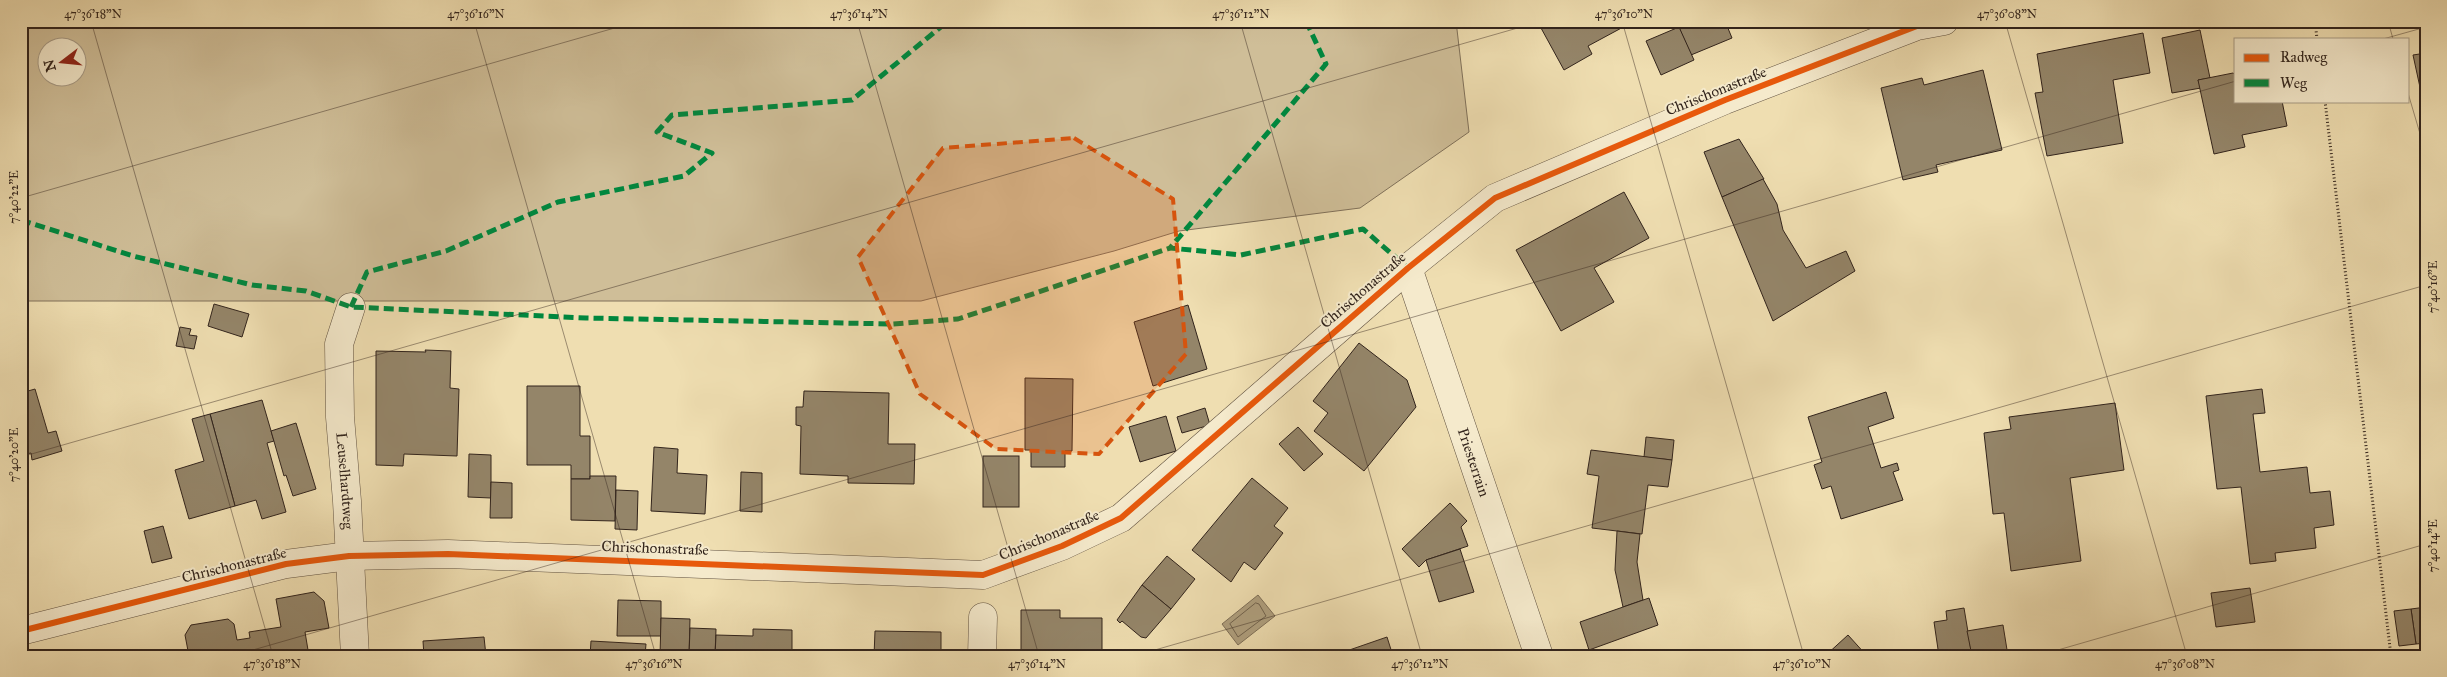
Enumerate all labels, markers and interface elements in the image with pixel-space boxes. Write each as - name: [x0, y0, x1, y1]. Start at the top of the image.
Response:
- text: 47°36'18"N: [64, 7, 122, 21]
- text: 47°36'16"N: [447, 7, 505, 21]
- text: 47°36'14"N: [830, 7, 888, 21]
- text: 47°36'12"N: [1212, 7, 1270, 21]
- text: 47°36'10"N: [1595, 7, 1653, 21]
- text: 47°36'08"N: [1977, 7, 2037, 21]
- north arrow: [38, 38, 88, 88]
- legend: [2234, 38, 2410, 102]
- text: Radweg: [2280, 48, 2328, 66]
- text: N: [40, 57, 60, 73]
- street label: Chrischonastraße: [1663, 63, 1769, 119]
- text: Weg: [2280, 74, 2308, 92]
- text: 7°40'22"E: [7, 170, 21, 224]
- street label: Chrischonastraße: [1317, 248, 1409, 332]
- text: 7°40'16"E: [2426, 260, 2440, 313]
- street label: Priesterrain: [1454, 426, 1494, 499]
- text: 7°40'20"E: [7, 427, 21, 482]
- street label: Leuselhardtweg: [332, 432, 358, 531]
- street label: Chrischonastraße: [996, 506, 1102, 564]
- text: 7°40'14"E: [2426, 519, 2440, 573]
- street label: Chrischonastraße: [601, 537, 709, 559]
- street label: Chrischonastraße: [180, 543, 288, 587]
- text: 47°36'18"N: [243, 657, 301, 671]
- text: 47°36'16"N: [625, 657, 683, 671]
- text: 47°36'14"N: [1008, 657, 1066, 671]
- text: 47°36'12"N: [1391, 657, 1449, 671]
- text: 47°36'10"N: [1773, 657, 1831, 671]
- text: 47°36'08"N: [2155, 657, 2215, 671]

